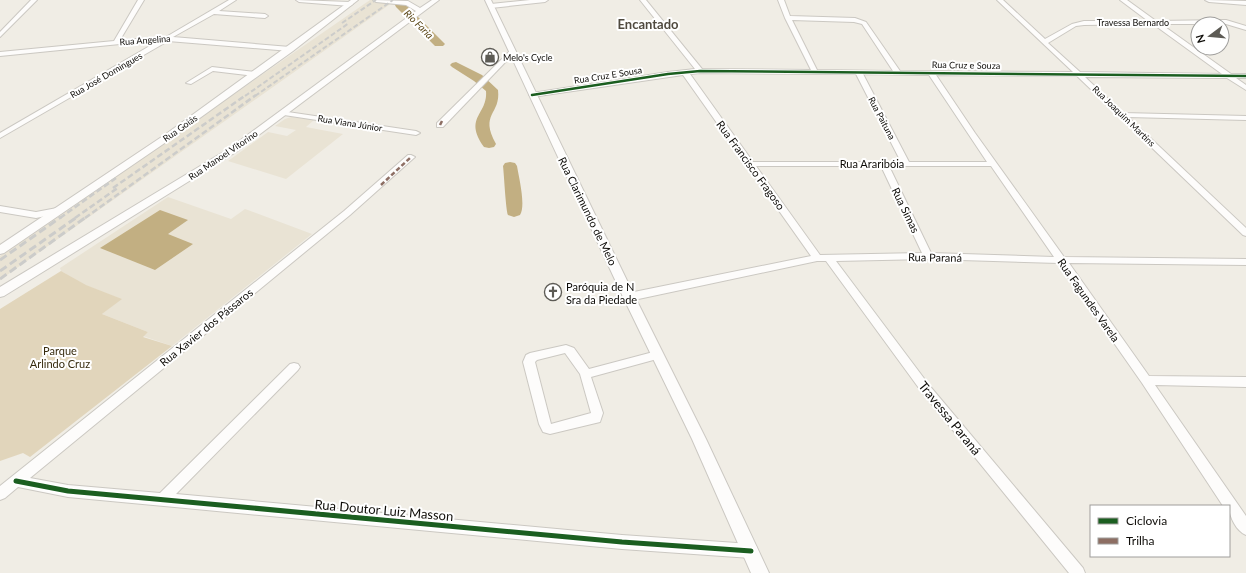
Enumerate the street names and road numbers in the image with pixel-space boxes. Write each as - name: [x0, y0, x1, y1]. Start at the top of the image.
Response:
- street label: Travessa Bernardo: [1097, 17, 1169, 28]
- street label: Rua Angelina: [119, 33, 171, 47]
- street label: Rua José Domingues: [68, 50, 144, 100]
- street label: Rua Cruz e Souza: [932, 59, 1000, 71]
- street label: Rua Cruz E Sousa: [573, 64, 643, 86]
- street label: Rua Joaquim Martins: [1090, 83, 1158, 149]
- street label: Rua Paituna: [866, 95, 898, 141]
- street label: Rua Goiás: [161, 112, 199, 144]
- street label: Rua Viana Júnior: [317, 112, 384, 134]
- street label: Rua Francisco Fragoso: [714, 118, 788, 212]
- street label: Rua Manoel Vitorino: [186, 128, 260, 182]
- street label: Rua Clarimundo de Melo: [556, 155, 620, 267]
- street label: Rua Araribóia: [840, 157, 904, 170]
- street label: Rua Simas: [889, 185, 923, 235]
- street label: Rua Paraná: [908, 250, 962, 264]
- street label: Rua Fagundes Varela: [1055, 256, 1123, 344]
- street label: Rua Xavier dos Pássaros: [157, 285, 255, 369]
- street label: Travessa Paraná: [915, 378, 985, 458]
- street label: Rua Doutor Luiz Masson: [314, 496, 454, 524]

